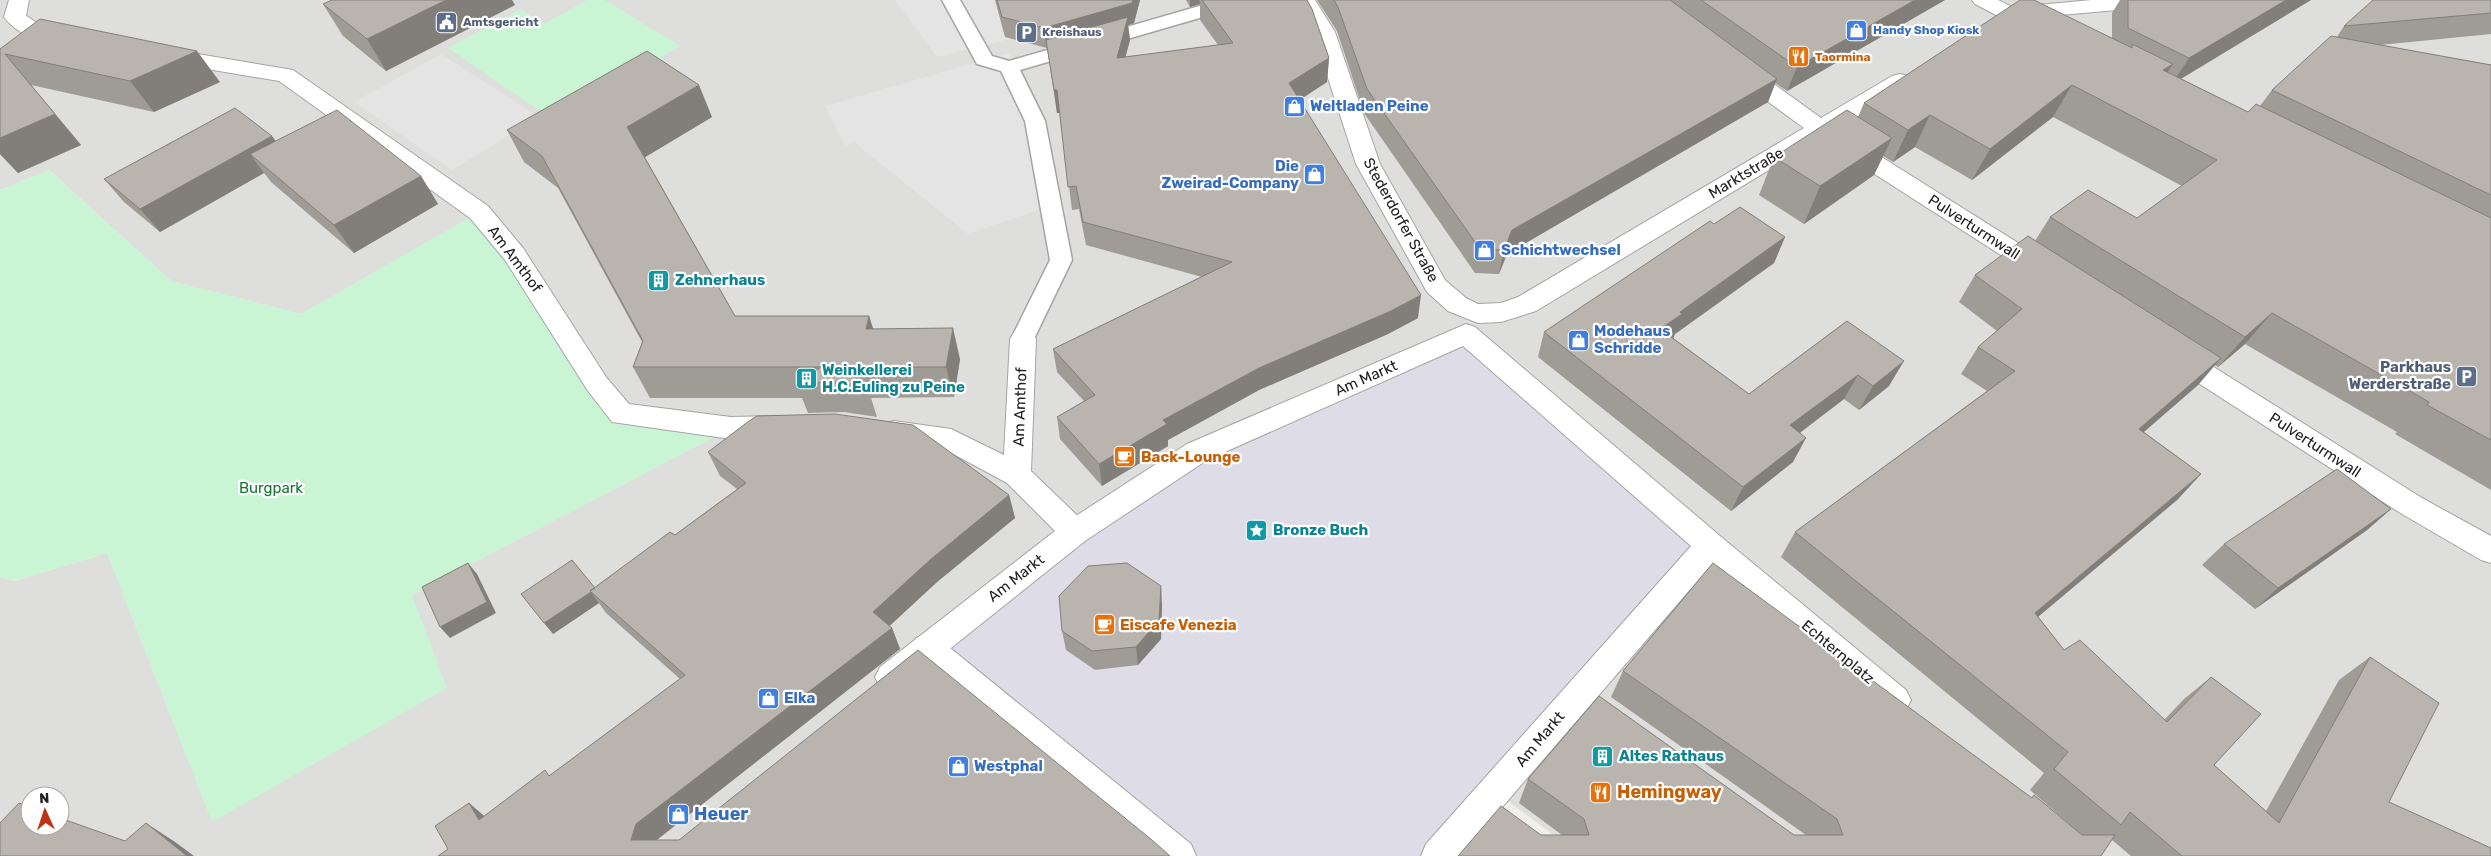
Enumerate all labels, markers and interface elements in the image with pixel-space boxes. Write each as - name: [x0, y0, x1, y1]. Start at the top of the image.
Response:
- public building icon: Amtsgericht: [435, 10, 459, 34]
- place label: Amtsgericht: [463, 15, 539, 29]
- shop icon: Handy Shop Kiosk: [1845, 18, 1869, 42]
- parking icon: Kreishaus: [1014, 20, 1038, 44]
- place label: Handy Shop Kiosk: [1873, 23, 1979, 37]
- place label: Kreishaus: [1042, 25, 1102, 39]
- restaurant icon: Taormina: [1787, 45, 1811, 69]
- place label: Taormina: [1815, 50, 1871, 64]
- shop icon: Weltladen Peine: [1282, 94, 1306, 118]
- place label: Weltladen Peine: [1310, 97, 1429, 115]
- street label: Marktstraße: [1705, 144, 1787, 202]
- street label: Stederdorfer Straße: [1359, 155, 1443, 285]
- place label: Die Zweirad-Company: [1162, 157, 1299, 192]
- shop icon: Die Zweirad-Company: [1303, 163, 1327, 187]
- street label: Pulverturmwall: [1925, 191, 2023, 263]
- street label: Am Amthof: [484, 222, 546, 296]
- shop icon: Schichtwechsel: [1473, 238, 1497, 262]
- place label: Schichtwechsel: [1501, 241, 1621, 259]
- building icon: Zehnerhaus: [647, 268, 671, 292]
- place label: Zehnerhaus: [675, 271, 765, 289]
- place label: Modehaus Schridde: [1594, 322, 1670, 357]
- shop icon: Modehaus Schridde: [1566, 328, 1590, 352]
- street label: Am Markt: [1332, 356, 1400, 400]
- place label: Parkhaus Werderstraße: [2349, 358, 2451, 393]
- place label: Weinkellerei H.C.Euling zu Peine: [822, 361, 965, 396]
- parking icon: Parkhaus Werderstraße: [2455, 364, 2479, 388]
- building icon: Weinkellerei H.C.Euling zu Peine: [794, 367, 818, 391]
- street label: Am Amthof: [1010, 367, 1030, 447]
- street label: Pulverturmwall: [2266, 409, 2364, 481]
- cafe icon: Back-Lounge: [1113, 445, 1137, 469]
- place label: Back-Lounge: [1141, 448, 1240, 466]
- park label: Burgpark: [239, 479, 303, 497]
- place icon: Bronze Buch: [1245, 518, 1269, 542]
- place label: Bronze Buch: [1273, 521, 1368, 539]
- street label: Am Markt: [984, 550, 1048, 606]
- cafe icon: Eiscafe Venezia: [1092, 613, 1116, 637]
- place label: Eiscafe Venezia: [1120, 616, 1237, 634]
- street label: Echternplatz: [1798, 616, 1878, 688]
- shop icon: Elka: [756, 686, 780, 710]
- place label: Elka: [784, 689, 815, 707]
- street label: Am Markt: [1512, 708, 1568, 770]
- building icon: Altes Rathaus: [1591, 744, 1615, 768]
- place label: Altes Rathaus: [1619, 747, 1724, 765]
- shop icon: Westphal: [946, 754, 970, 778]
- place label: Westphal: [974, 757, 1043, 775]
- restaurant icon: Hemingway: [1589, 780, 1613, 804]
- place label: Hemingway: [1617, 781, 1722, 803]
- north arrow: [20, 786, 70, 836]
- text: N: [39, 790, 50, 807]
- shop icon: Heuer: [666, 802, 690, 826]
- place label: Heuer: [694, 803, 749, 825]

